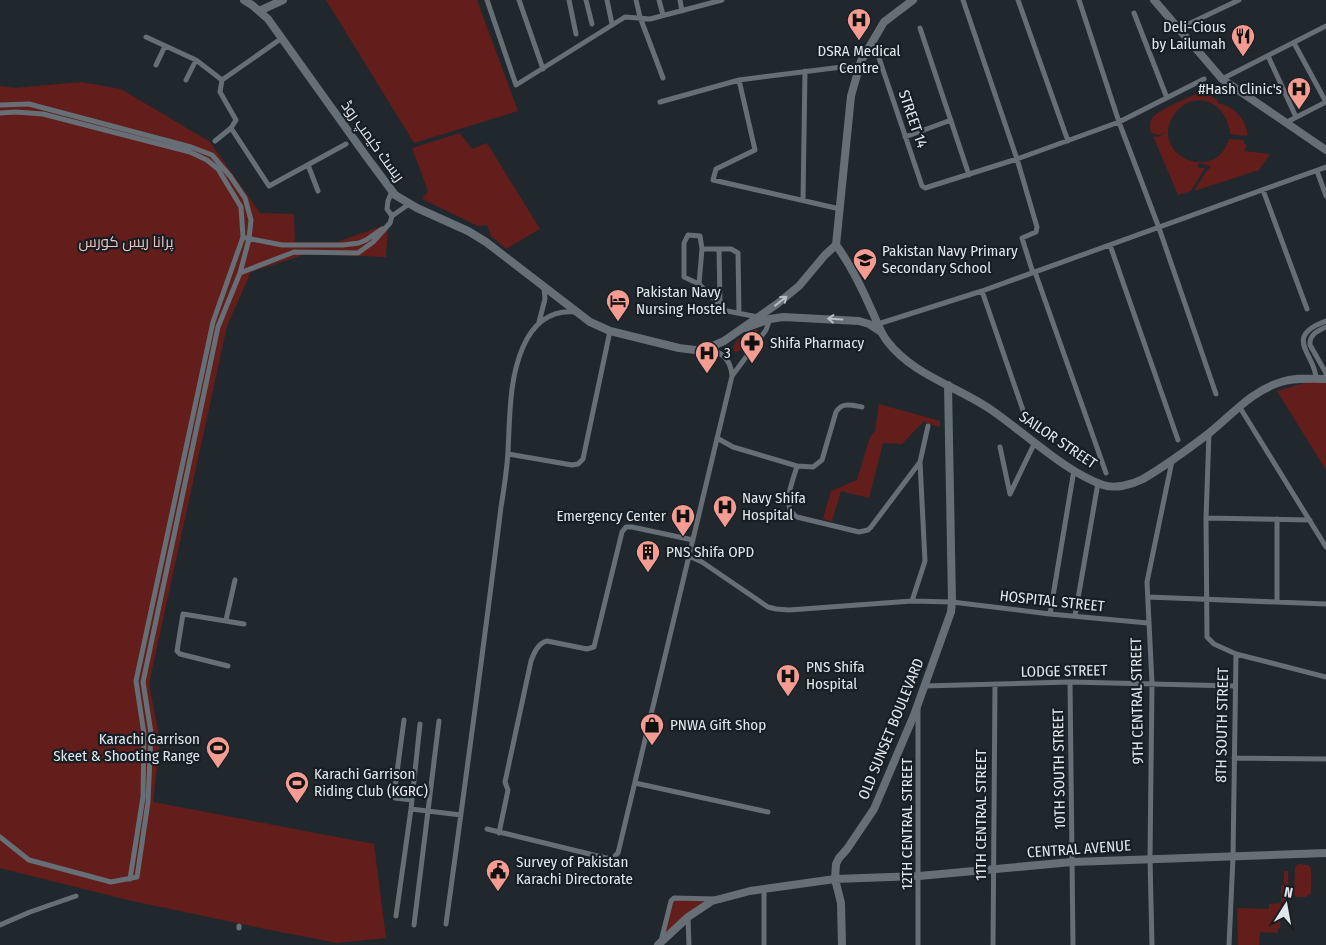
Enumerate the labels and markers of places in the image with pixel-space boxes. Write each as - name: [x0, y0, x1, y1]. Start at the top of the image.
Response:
- hospital icon: DSRA Medical Centre: [846, 7, 872, 41]
- place label: Deli-Cious by Lailumah: [1152, 18, 1226, 53]
- restaurant icon: Deli-Cious by Lailumah: [1230, 23, 1256, 57]
- place label: DSRA Medical Centre: [817, 42, 901, 77]
- hospital icon: #Hash Clinic's: [1286, 76, 1312, 110]
- place label: #Hash Clinic's: [1198, 80, 1282, 98]
- place label: Pakistan Navy Primary Secondary School: [882, 242, 1018, 277]
- school or university icon: Pakistan Navy Primary Secondary School: [852, 247, 878, 281]
- place label: Pakistan Navy Nursing Hostel: [636, 283, 726, 318]
- hotel icon: Pakistan Navy Nursing Hostel: [605, 288, 631, 322]
- pharmacy icon: Shifa Pharmacy: [739, 330, 765, 364]
- place label: Shifa Pharmacy: [770, 334, 865, 352]
- hospital icon: 3: [694, 340, 720, 374]
- place label: 3: [724, 344, 731, 362]
- place label: Navy Shifa Hospital: [742, 489, 806, 524]
- hospital icon: Navy Shifa Hospital: [712, 494, 738, 528]
- hospital icon: Emergency Center: [670, 503, 696, 537]
- place label: Emergency Center: [556, 507, 667, 525]
- building icon: PNS Shifa OPD: [635, 539, 661, 573]
- place label: PNS Shifa OPD: [666, 543, 754, 561]
- place label: PNS Shifa Hospital: [806, 658, 865, 693]
- hospital icon: PNS Shifa Hospital: [775, 663, 801, 697]
- shop icon: PNWA Gift Shop: [639, 712, 665, 746]
- place label: PNWA Gift Shop: [670, 716, 766, 734]
- place label: Karachi Garrison Skeet & Shooting Range: [53, 730, 200, 765]
- sports icon: Karachi Garrison Skeet & Shooting Range: [205, 735, 231, 769]
- place label: Karachi Garrison Riding Club (KGRC): [314, 765, 428, 800]
- sports icon: Karachi Garrison Riding Club (KGRC): [284, 770, 310, 804]
- place label: Survey of Pakistan Karachi Directorate: [516, 853, 633, 888]
- public building icon: Survey of Pakistan Karachi Directorate: [485, 858, 511, 892]

